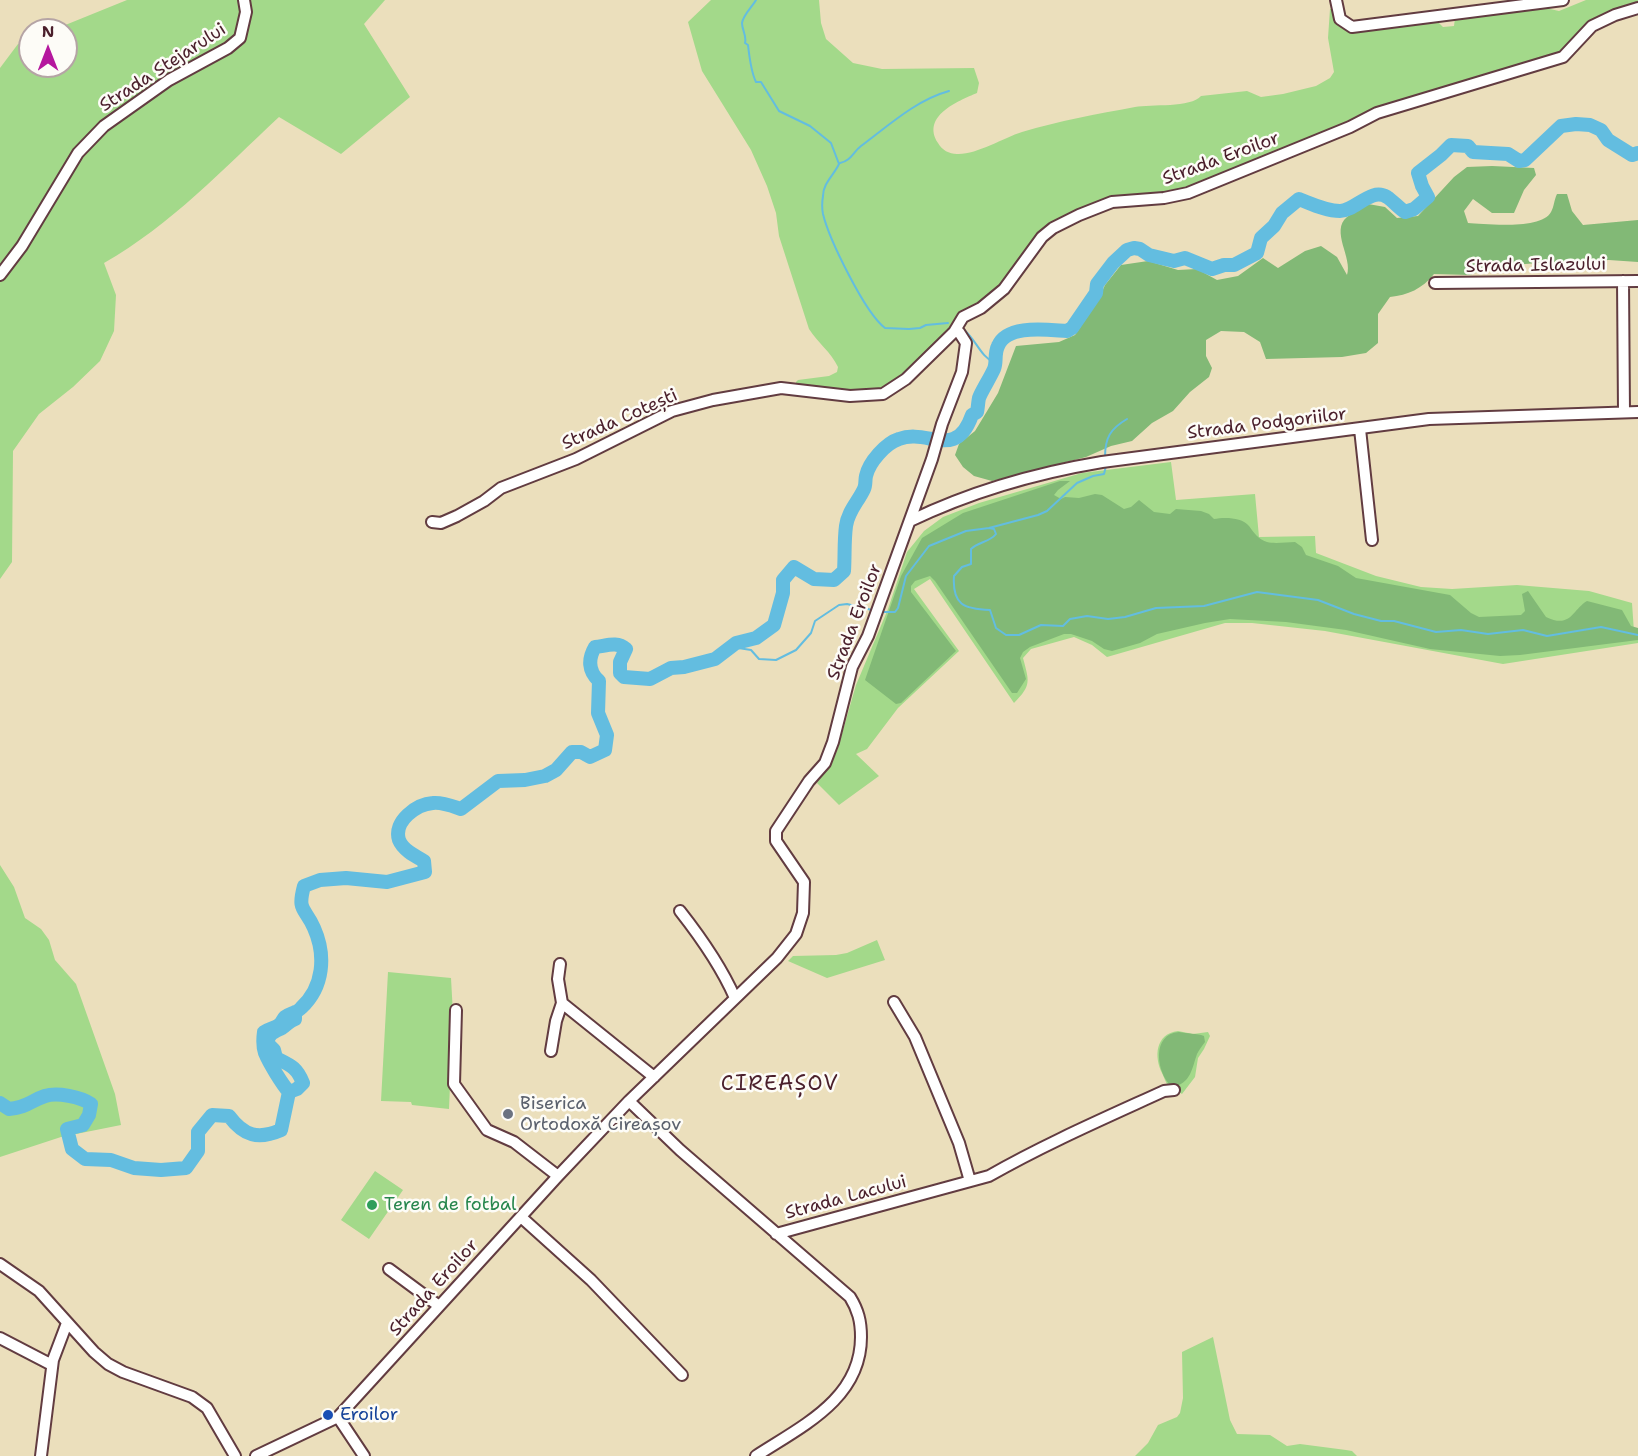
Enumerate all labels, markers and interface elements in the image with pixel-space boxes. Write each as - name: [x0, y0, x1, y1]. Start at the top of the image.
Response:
- north arrow: [18, 18, 78, 78]
- street label: Strada Stejarului: [96, 19, 230, 117]
- text: N: [42, 21, 54, 42]
- street label: Strada Eroilor: [1160, 128, 1282, 190]
- street label: Strada Islazului: [1466, 254, 1606, 278]
- street label: Strada Cotești: [559, 385, 681, 455]
- street label: Strada Podgoriilor: [1186, 403, 1348, 445]
- street label: Strada Eroilor: [823, 561, 887, 683]
- district label: CIREAȘOV: [721, 1072, 839, 1098]
- place label: Biserica Ortodoxă Cireașov: [520, 1093, 681, 1136]
- marker: Biserica Ortodoxă Cireașov: [501, 1107, 515, 1121]
- street label: Strada Lacului: [783, 1171, 909, 1225]
- place label: Teren de fotbal: [384, 1194, 516, 1216]
- marker: Teren de fotbal: [365, 1198, 379, 1212]
- street label: Strada Eroilor: [385, 1235, 483, 1341]
- place label: Eroilor: [340, 1404, 398, 1426]
- marker: Eroilor: [321, 1408, 335, 1422]

